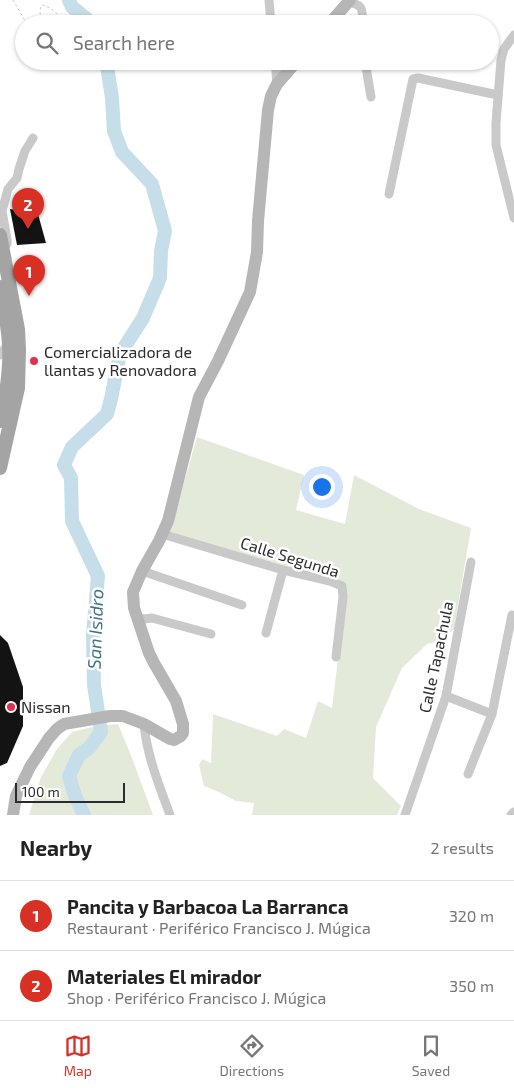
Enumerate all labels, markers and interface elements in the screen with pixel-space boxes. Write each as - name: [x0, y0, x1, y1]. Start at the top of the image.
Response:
- search box: [15, 15, 499, 70]
- icon: search: [33, 29, 61, 57]
- text: Search here: [73, 31, 175, 54]
- pin: 2: [12, 188, 44, 229]
- pin: 1: [13, 255, 45, 296]
- place label: Comercializadora de llantas y Renovadora: [44, 342, 197, 379]
- marker: Comercializadora de llantas y Renovadora: [28, 355, 40, 367]
- your location: [309, 474, 335, 500]
- street label: Calle Segunda: [238, 532, 342, 581]
- water label: San Isidro: [83, 588, 107, 670]
- street label: Calle Tapachula: [414, 599, 457, 714]
- place label: Nissan: [21, 697, 71, 716]
- marker: Nissan: [5, 701, 17, 713]
- scale bar: [15, 780, 125, 803]
- text: 100 m: [22, 783, 60, 800]
- text: Nearby: [20, 835, 92, 860]
- text: 2 results: [431, 838, 494, 857]
- text: Pancita y Barbacoa La Barranca: [67, 895, 349, 918]
- text: 1: [33, 906, 39, 925]
- text: 320 m: [449, 906, 494, 925]
- text: Restaurant · Periférico Francisco J. Múgica: [67, 918, 371, 937]
- text: Materiales El mirador: [67, 965, 262, 988]
- text: 2: [31, 976, 41, 995]
- text: 350 m: [449, 976, 494, 995]
- text: Shop · Periférico Francisco J. Múgica: [67, 988, 326, 1007]
- tab: Map: [64, 1032, 92, 1079]
- tab: Directions: [220, 1032, 284, 1079]
- tab: Saved: [412, 1032, 450, 1079]

